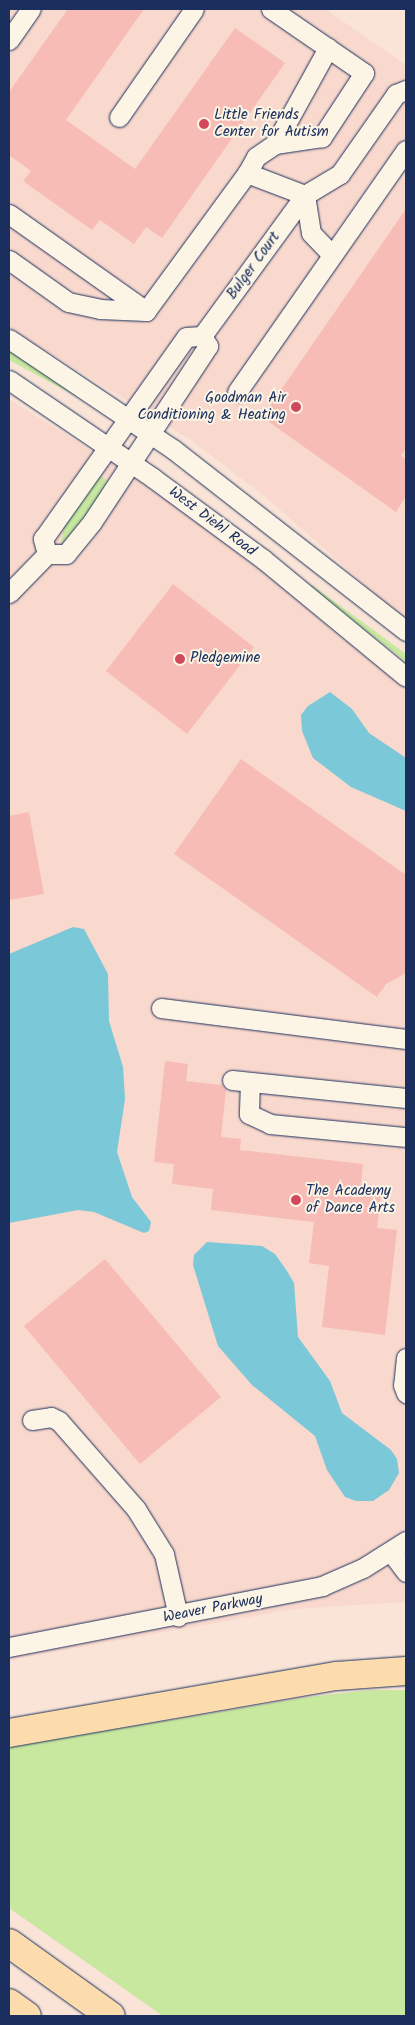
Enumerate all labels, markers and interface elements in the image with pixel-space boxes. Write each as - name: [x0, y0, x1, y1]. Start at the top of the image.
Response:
- place label: Little Friends Center for Autism: [214, 106, 329, 141]
- marker: Little Friends Center for Autism: [198, 118, 210, 130]
- street label: Bulger Court: [223, 229, 285, 303]
- place label: Goodman Air Conditioning & Heating: [137, 389, 286, 424]
- marker: Goodman Air Conditioning & Heating: [290, 401, 302, 413]
- street label: West Diehl Road: [165, 483, 259, 561]
- place label: Pledgemine: [190, 650, 260, 668]
- marker: Pledgemine: [174, 653, 186, 665]
- place label: The Academy of Dance Arts: [306, 1182, 395, 1217]
- marker: The Academy of Dance Arts: [290, 1194, 302, 1206]
- street label: Weaver Parkway: [162, 1591, 264, 1627]

